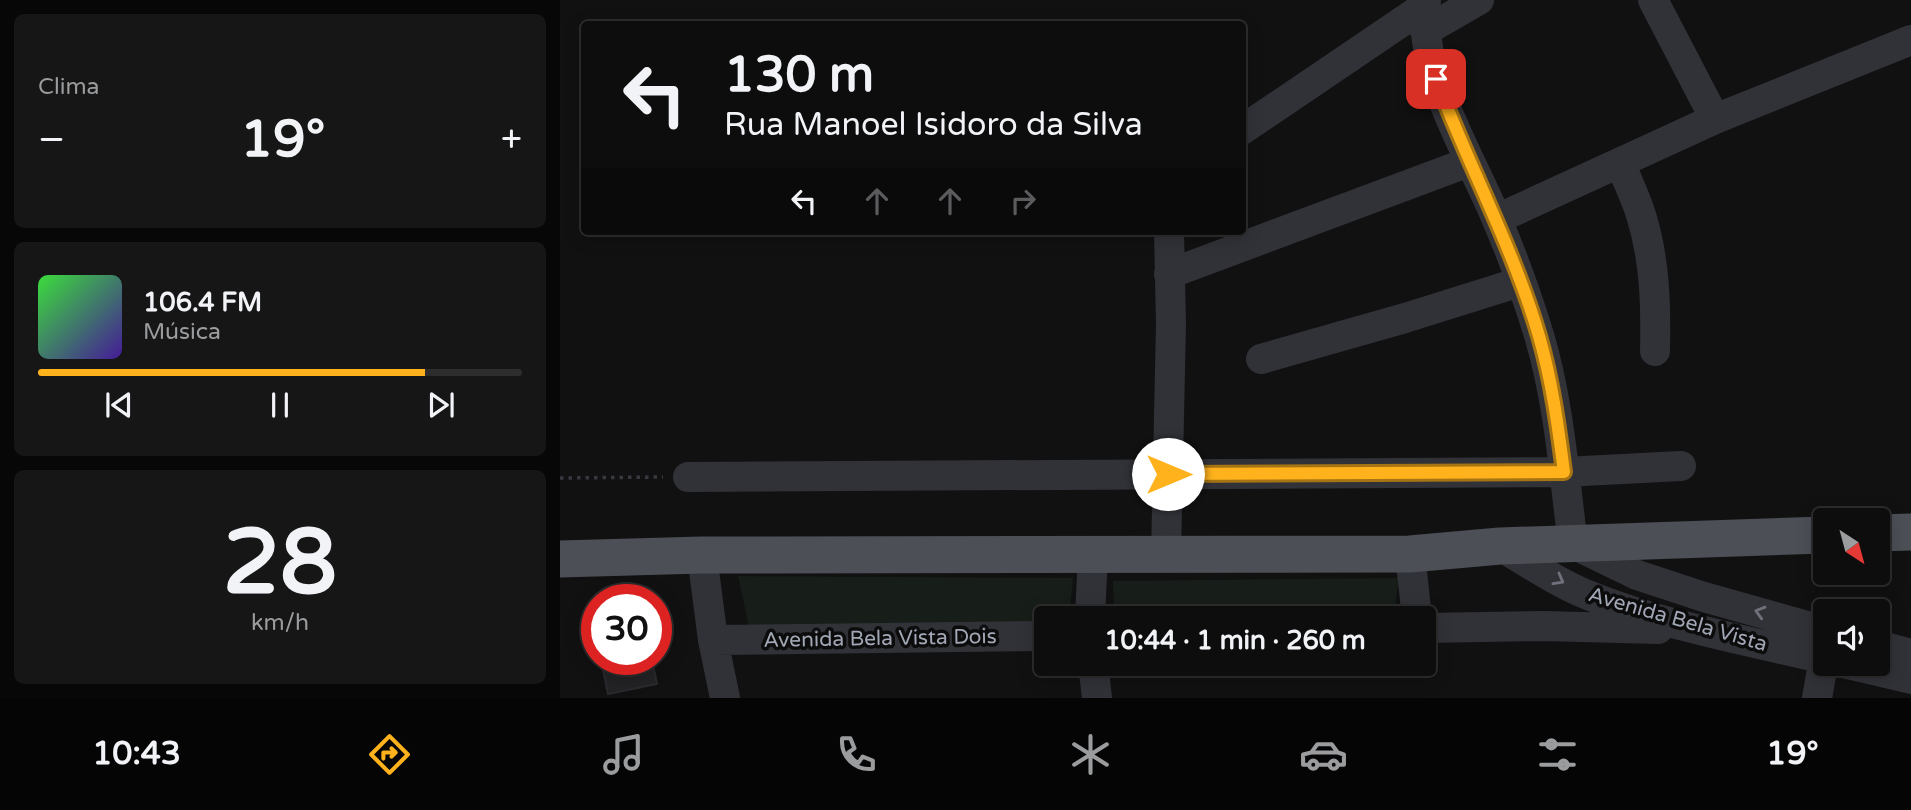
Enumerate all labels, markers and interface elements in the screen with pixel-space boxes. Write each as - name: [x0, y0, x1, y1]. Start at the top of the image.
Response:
- text: 130 m: [724, 46, 874, 105]
- icon: left: [609, 49, 700, 140]
- pin: [1406, 49, 1466, 109]
- icon: arrive: [1417, 60, 1455, 98]
- text: Clima: [38, 73, 99, 101]
- text: Rua Manoel Isidoro da Silva: [724, 106, 1143, 144]
- text: 19°: [240, 108, 325, 171]
- text: −: [38, 117, 65, 163]
- text: +: [501, 117, 522, 163]
- icon: left: [785, 182, 823, 220]
- icon: ahead: [858, 182, 896, 220]
- icon: ahead: [931, 182, 969, 220]
- icon: right: [1004, 182, 1042, 220]
- text: 106.4 FM: [143, 287, 262, 318]
- text: Música: [143, 318, 221, 346]
- icon: previous: [100, 386, 138, 424]
- icon: pause: [261, 386, 299, 424]
- icon: next: [422, 386, 460, 424]
- position arrow: [1131, 437, 1205, 511]
- text: 28: [223, 508, 337, 618]
- north arrow: [1813, 508, 1890, 584]
- map controls: [1813, 508, 1890, 676]
- one-way arrow: [1552, 572, 1564, 585]
- street label: Avenida Bela Vista: [1586, 582, 1770, 657]
- speed limit sign: 30: [581, 584, 672, 675]
- button: sound: [1813, 599, 1890, 676]
- one-way arrow: [1754, 606, 1766, 621]
- text: km/h: [251, 609, 309, 637]
- street label: Avenida Bela Vista Dois: [763, 624, 997, 653]
- text: 10:44 · 1 min · 260 m: [1104, 625, 1366, 656]
- icon: directions: [365, 730, 414, 779]
- icon: music: [599, 730, 648, 779]
- icon: phone: [832, 730, 881, 779]
- icon: climate: [1066, 730, 1115, 779]
- icon: car: [1299, 730, 1348, 779]
- icon: filters: [1533, 730, 1582, 779]
- text: 10:43: [92, 735, 181, 773]
- text: 19°: [1766, 735, 1819, 773]

